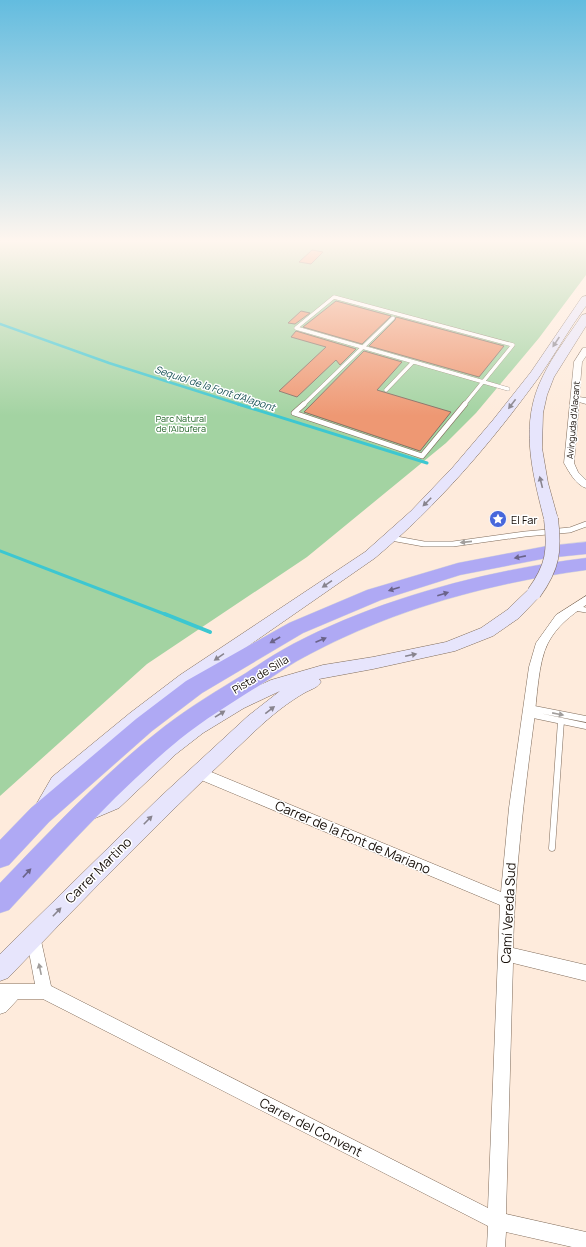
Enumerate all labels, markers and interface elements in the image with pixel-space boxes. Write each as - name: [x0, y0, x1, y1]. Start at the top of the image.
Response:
- one-way arrow: [552, 337, 560, 347]
- water label: Sequiol de la Font d’Alapont: [153, 362, 278, 414]
- street label: Avinguda d'Alacant: [563, 380, 583, 459]
- one-way arrow: [507, 398, 516, 409]
- park label: Parc Natural de l'Albufera: [156, 412, 206, 435]
- one-way arrow: [538, 475, 544, 488]
- one-way arrow: [422, 497, 432, 507]
- place icon: El Far: [488, 509, 508, 529]
- place label: El Far: [511, 512, 537, 527]
- one-way arrow: [460, 539, 472, 546]
- one-way arrow: [514, 554, 526, 560]
- one-way arrow: [322, 580, 332, 588]
- one-way arrow: [388, 586, 400, 592]
- one-way arrow: [437, 590, 449, 596]
- one-way arrow: [316, 636, 328, 642]
- one-way arrow: [269, 637, 281, 644]
- street label: Pista de Silla: [229, 651, 291, 697]
- one-way arrow: [405, 652, 417, 658]
- one-way arrow: [214, 653, 224, 661]
- one-way arrow: [264, 705, 275, 714]
- one-way arrow: [215, 710, 225, 718]
- one-way arrow: [552, 711, 564, 717]
- street label: Carrer de la Font de Mariano: [272, 796, 434, 878]
- one-way arrow: [143, 815, 153, 825]
- street label: Carrer Martino: [61, 833, 135, 907]
- street label: Camí Vereda Sud: [496, 862, 520, 964]
- one-way arrow: [22, 868, 32, 878]
- one-way arrow: [52, 907, 62, 917]
- one-way arrow: [36, 963, 42, 975]
- street label: Carrer del Convent: [257, 1093, 365, 1161]

